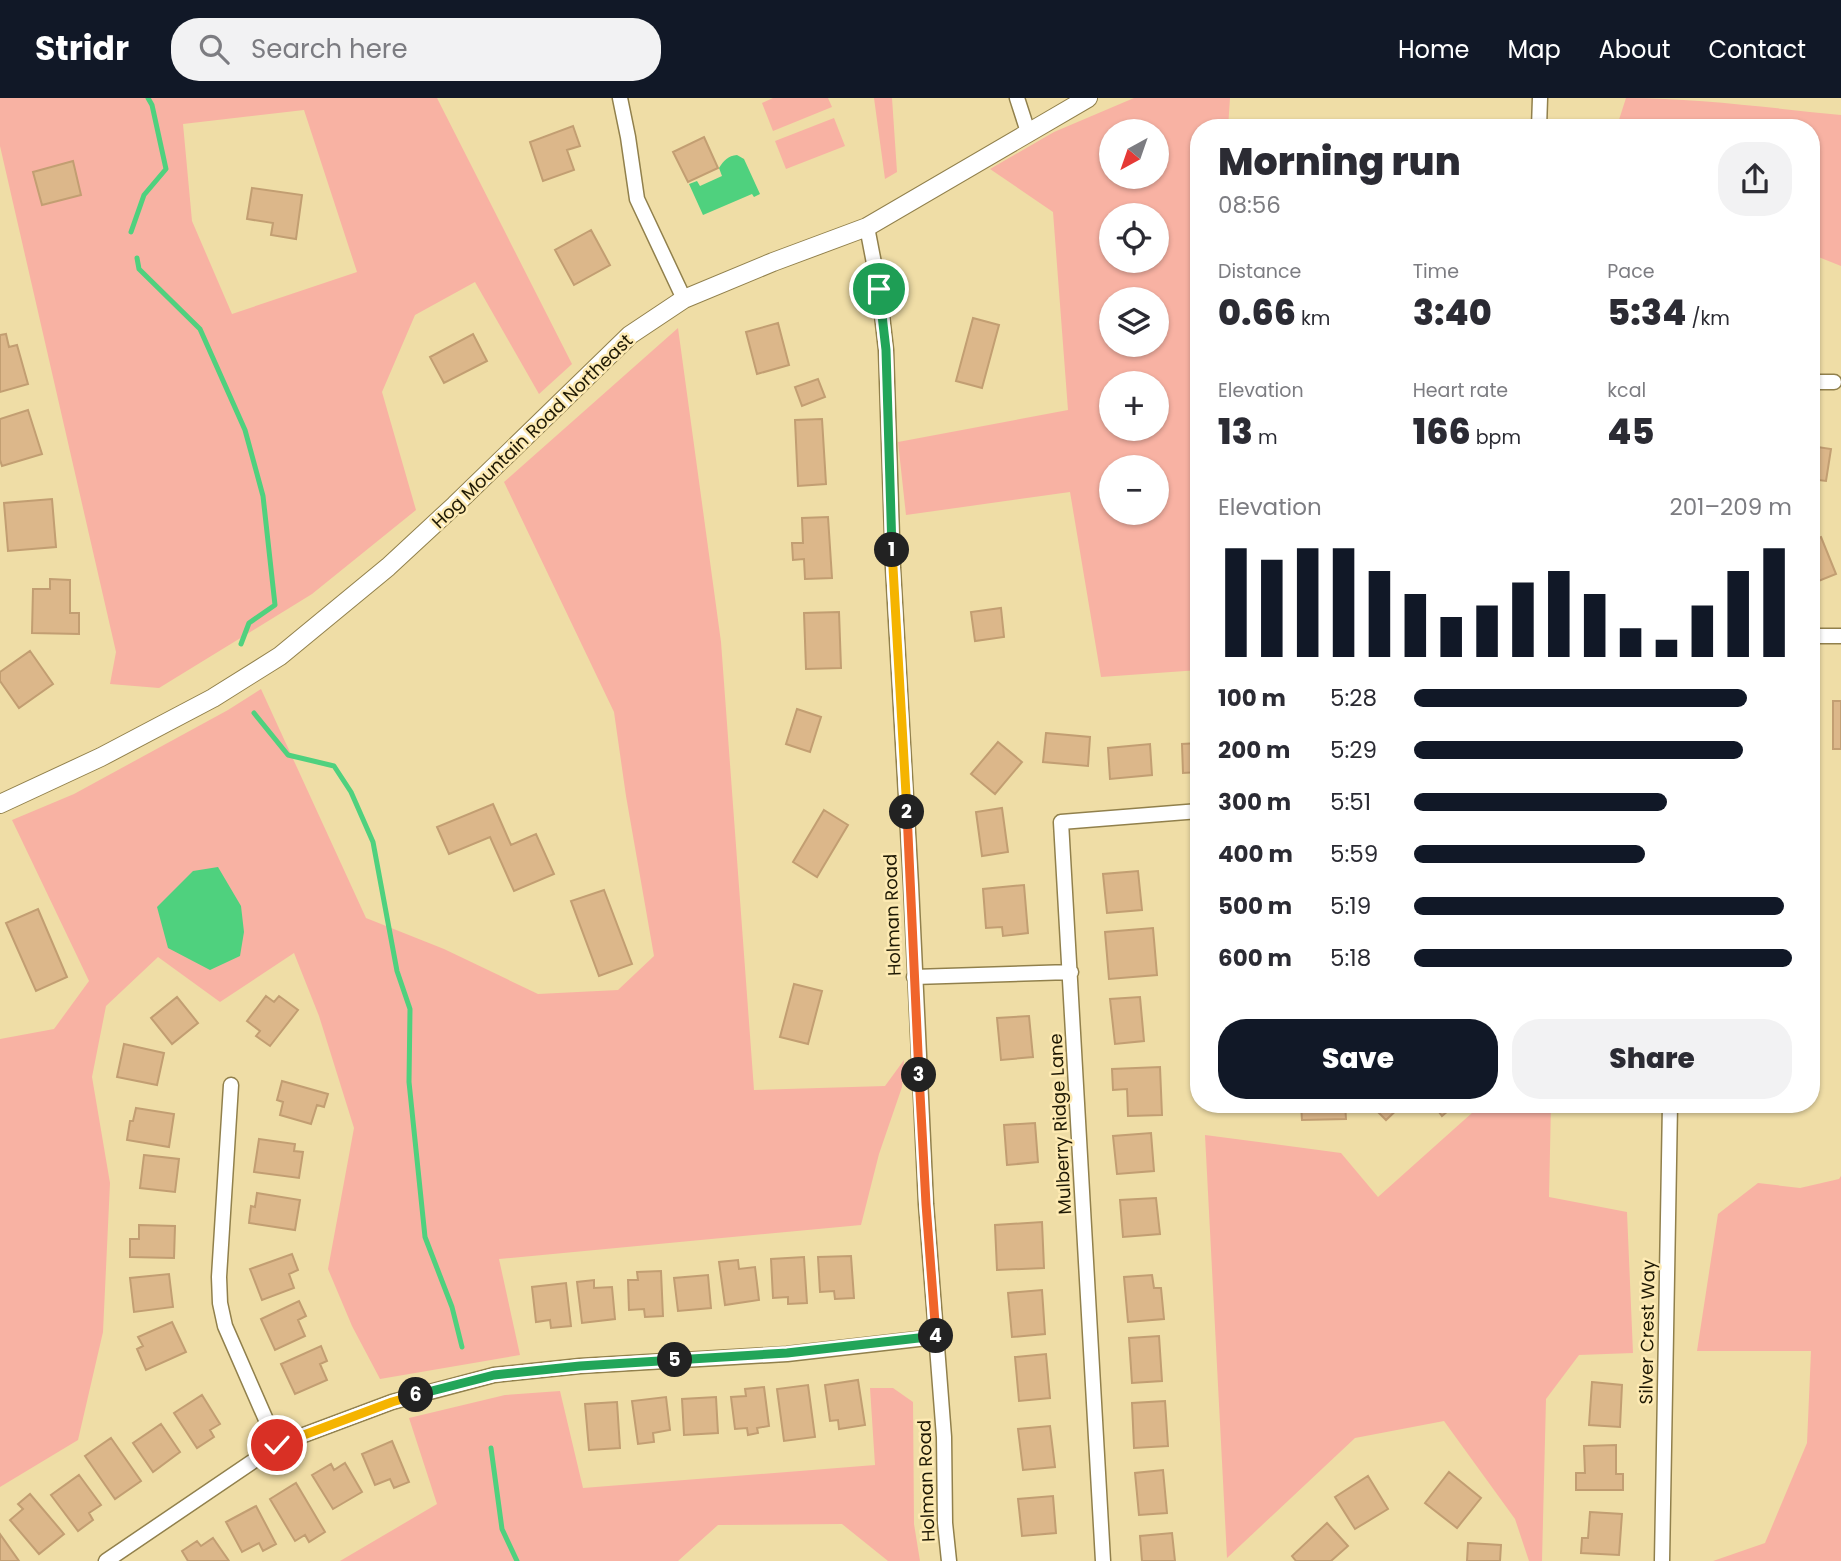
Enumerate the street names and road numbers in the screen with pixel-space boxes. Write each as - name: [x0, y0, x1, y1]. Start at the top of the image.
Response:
- street label: Hog Mountain Road Northeast: [426, 328, 638, 534]
- street label: Holman Road: [877, 853, 907, 977]
- street label: Mulberry Ridge Lane: [1043, 1033, 1077, 1215]
- street label: Silver Crest Way: [1633, 1259, 1661, 1405]
- street label: Holman Road: [911, 1419, 941, 1543]

